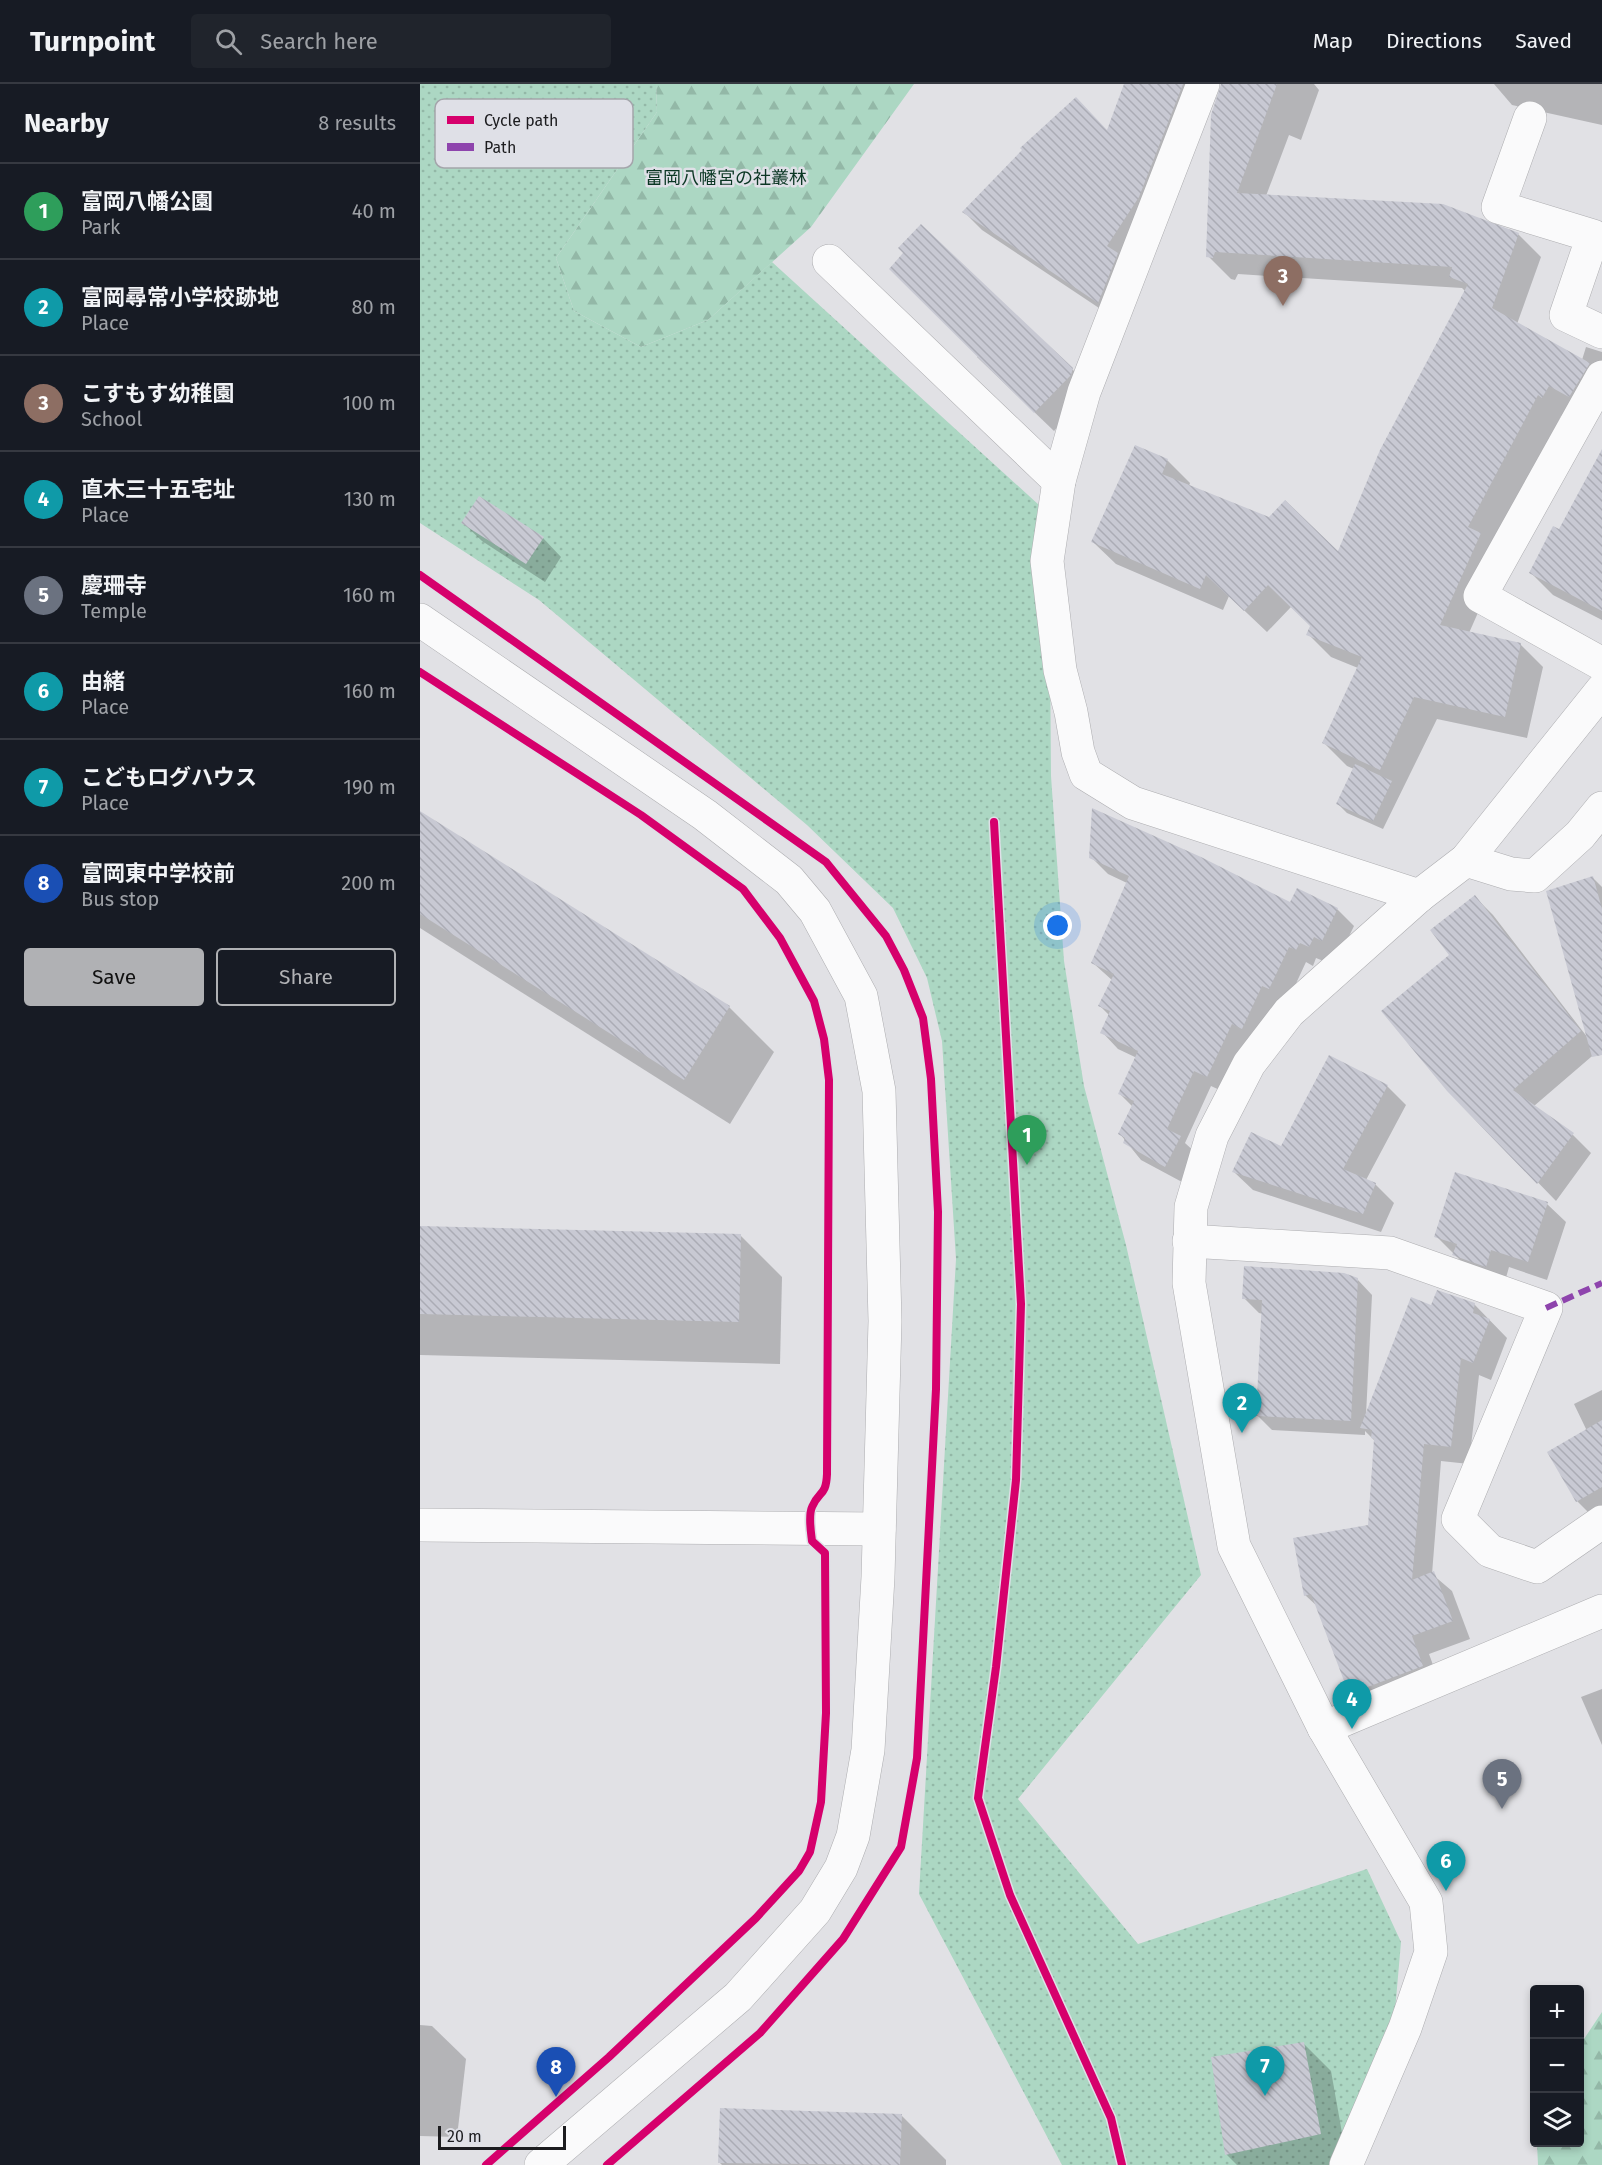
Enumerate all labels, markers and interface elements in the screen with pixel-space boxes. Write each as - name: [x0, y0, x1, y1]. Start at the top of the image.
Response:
- search box: [191, 14, 611, 68]
- text: Turnpoint: [30, 25, 155, 58]
- icon: search: [212, 25, 245, 58]
- text: Search here: [260, 28, 378, 55]
- text: Map: [1313, 28, 1353, 54]
- text: Directions: [1386, 28, 1482, 54]
- text: Saved: [1515, 28, 1572, 54]
- legend: [435, 99, 633, 168]
- text: Nearby: [24, 108, 109, 139]
- text: 8 results: [318, 111, 396, 135]
- text: Cycle path: [484, 111, 558, 130]
- text: Path: [484, 138, 516, 157]
- park label: 富岡八幡宮の社叢林: [645, 167, 807, 189]
- text: 富岡八幡公園: [81, 188, 213, 215]
- text: 1: [39, 199, 48, 223]
- text: 40 m: [352, 199, 396, 223]
- text: Park: [81, 215, 120, 239]
- pin: 3: [1264, 256, 1302, 306]
- text: 富岡尋常小学校跡地: [81, 284, 279, 311]
- text: 2: [38, 295, 49, 319]
- text: 80 m: [351, 295, 396, 319]
- text: Place: [81, 311, 129, 335]
- text: こすもす幼稚園: [81, 380, 235, 407]
- text: 3: [38, 391, 49, 415]
- text: 100 m: [343, 391, 396, 415]
- text: School: [81, 407, 142, 431]
- text: 直木三十五宅址: [81, 476, 235, 503]
- text: 4: [38, 487, 49, 511]
- text: 130 m: [344, 487, 396, 511]
- text: Place: [81, 503, 129, 527]
- text: 慶珊寺: [81, 572, 147, 599]
- text: 5: [38, 583, 49, 607]
- text: 160 m: [343, 583, 396, 607]
- text: Temple: [81, 599, 147, 623]
- text: 由緒: [81, 668, 125, 695]
- text: 6: [38, 679, 49, 703]
- text: 160 m: [343, 679, 396, 703]
- text: Place: [81, 695, 129, 719]
- text: こどもログハウス: [81, 764, 257, 791]
- text: 7: [39, 775, 48, 799]
- text: 190 m: [343, 775, 396, 799]
- text: Place: [81, 791, 129, 815]
- text: 富岡東中学校前: [81, 860, 235, 887]
- text: 8: [38, 871, 49, 895]
- text: 200 m: [341, 871, 396, 895]
- text: Bus stop: [81, 887, 159, 911]
- your location: [1043, 911, 1072, 940]
- button: Save: [24, 948, 204, 1006]
- button: Share: [216, 948, 396, 1006]
- pin: 1: [1008, 1116, 1046, 1165]
- pin: 2: [1222, 1384, 1262, 1433]
- pin: 4: [1332, 1680, 1372, 1729]
- pin: 5: [1482, 1760, 1522, 1809]
- pin: 6: [1426, 1842, 1466, 1891]
- map controls: [1530, 1985, 1584, 2147]
- button: +: [1530, 1985, 1584, 2039]
- button: −: [1530, 2039, 1584, 2093]
- pin: 7: [1246, 2046, 1284, 2096]
- pin: 8: [536, 2048, 576, 2097]
- button: layers: [1530, 2093, 1584, 2147]
- scale bar: [438, 2123, 566, 2150]
- text: 20 m: [447, 2127, 482, 2146]

